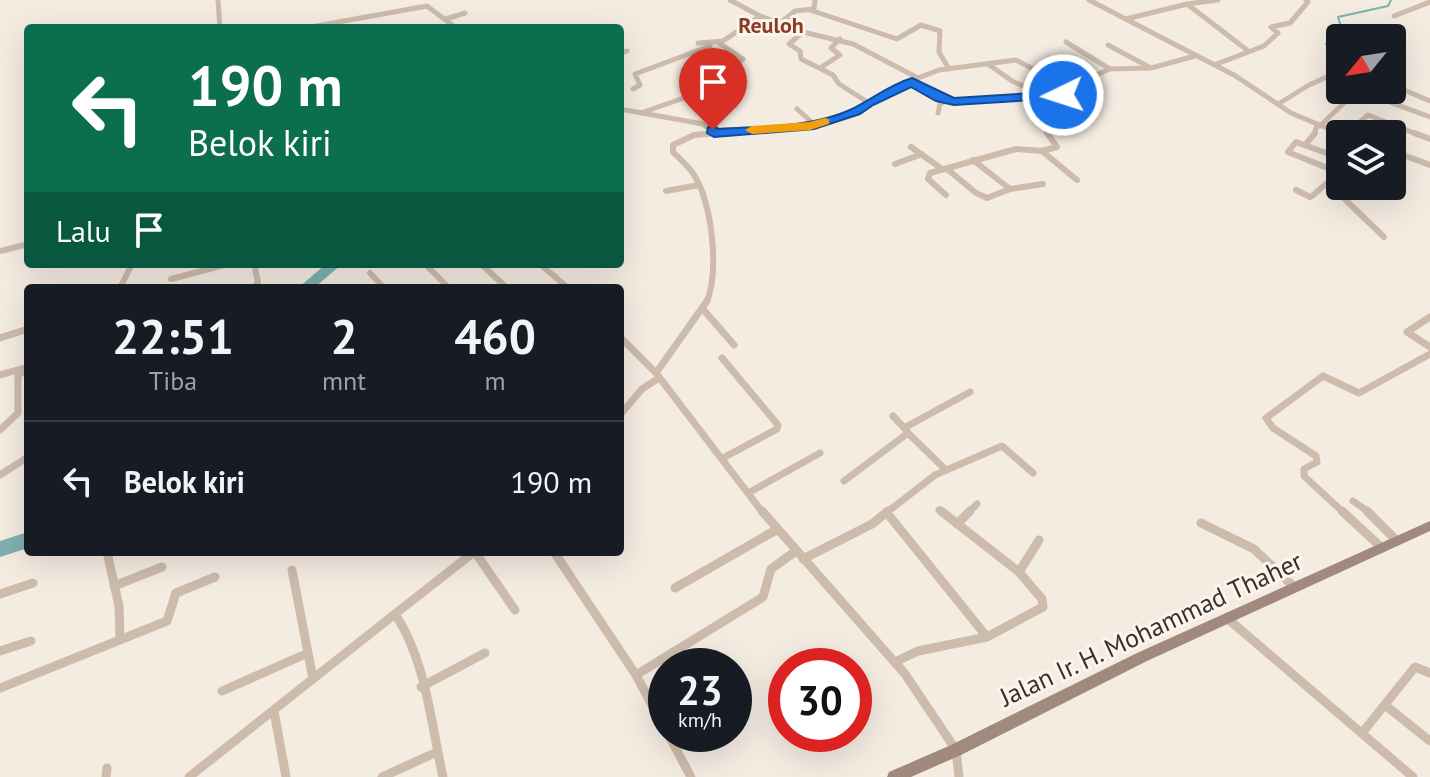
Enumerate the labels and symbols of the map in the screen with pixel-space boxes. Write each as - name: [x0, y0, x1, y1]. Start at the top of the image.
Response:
- district label: Reuloh: [738, 11, 804, 39]
- north arrow: [1326, 24, 1406, 104]
- pin: [679, 48, 747, 130]
- position arrow: [1021, 53, 1105, 137]
- street label: Jalan Ir. H. Mohammad Thaher: [993, 544, 1307, 714]
- speed limit sign: 30: [768, 648, 872, 752]

